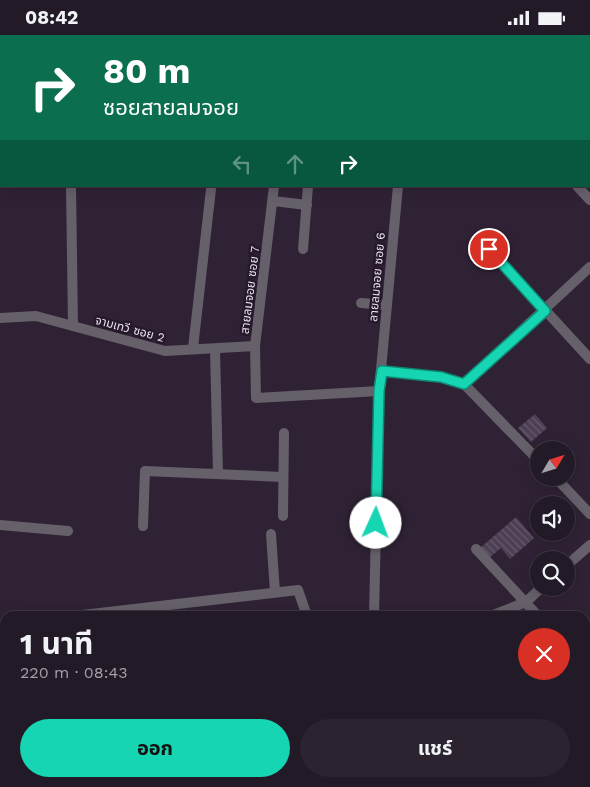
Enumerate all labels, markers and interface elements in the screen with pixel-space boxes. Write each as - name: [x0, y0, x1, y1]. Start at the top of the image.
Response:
- text: 08:42: [25, 6, 78, 29]
- text: 80 m: [103, 50, 190, 92]
- icon: right: [20, 55, 85, 120]
- text: ซอยสายลมจอย: [103, 95, 239, 120]
- icon: left: [228, 150, 256, 178]
- icon: ahead: [281, 150, 309, 178]
- icon: right: [334, 150, 362, 178]
- pin: [468, 228, 510, 270]
- street label: ลายลมจอย ซอย 6: [366, 232, 388, 322]
- icon: arrive: [475, 235, 503, 263]
- street label: สายลมจอย ซอย 7: [238, 245, 262, 335]
- street label: จามเทวี ซอย 2: [94, 313, 166, 345]
- north arrow: [530, 441, 575, 486]
- map controls: [530, 441, 575, 596]
- position arrow: [349, 496, 401, 548]
- button: sound: [530, 496, 575, 541]
- button: search: [530, 551, 575, 596]
- text: 1 นาที: [20, 626, 93, 661]
- button: close: [518, 628, 570, 680]
- text: 220 m · 08:43: [20, 663, 128, 682]
- button: ออก: [20, 719, 290, 777]
- button: แชร์: [300, 719, 570, 777]

